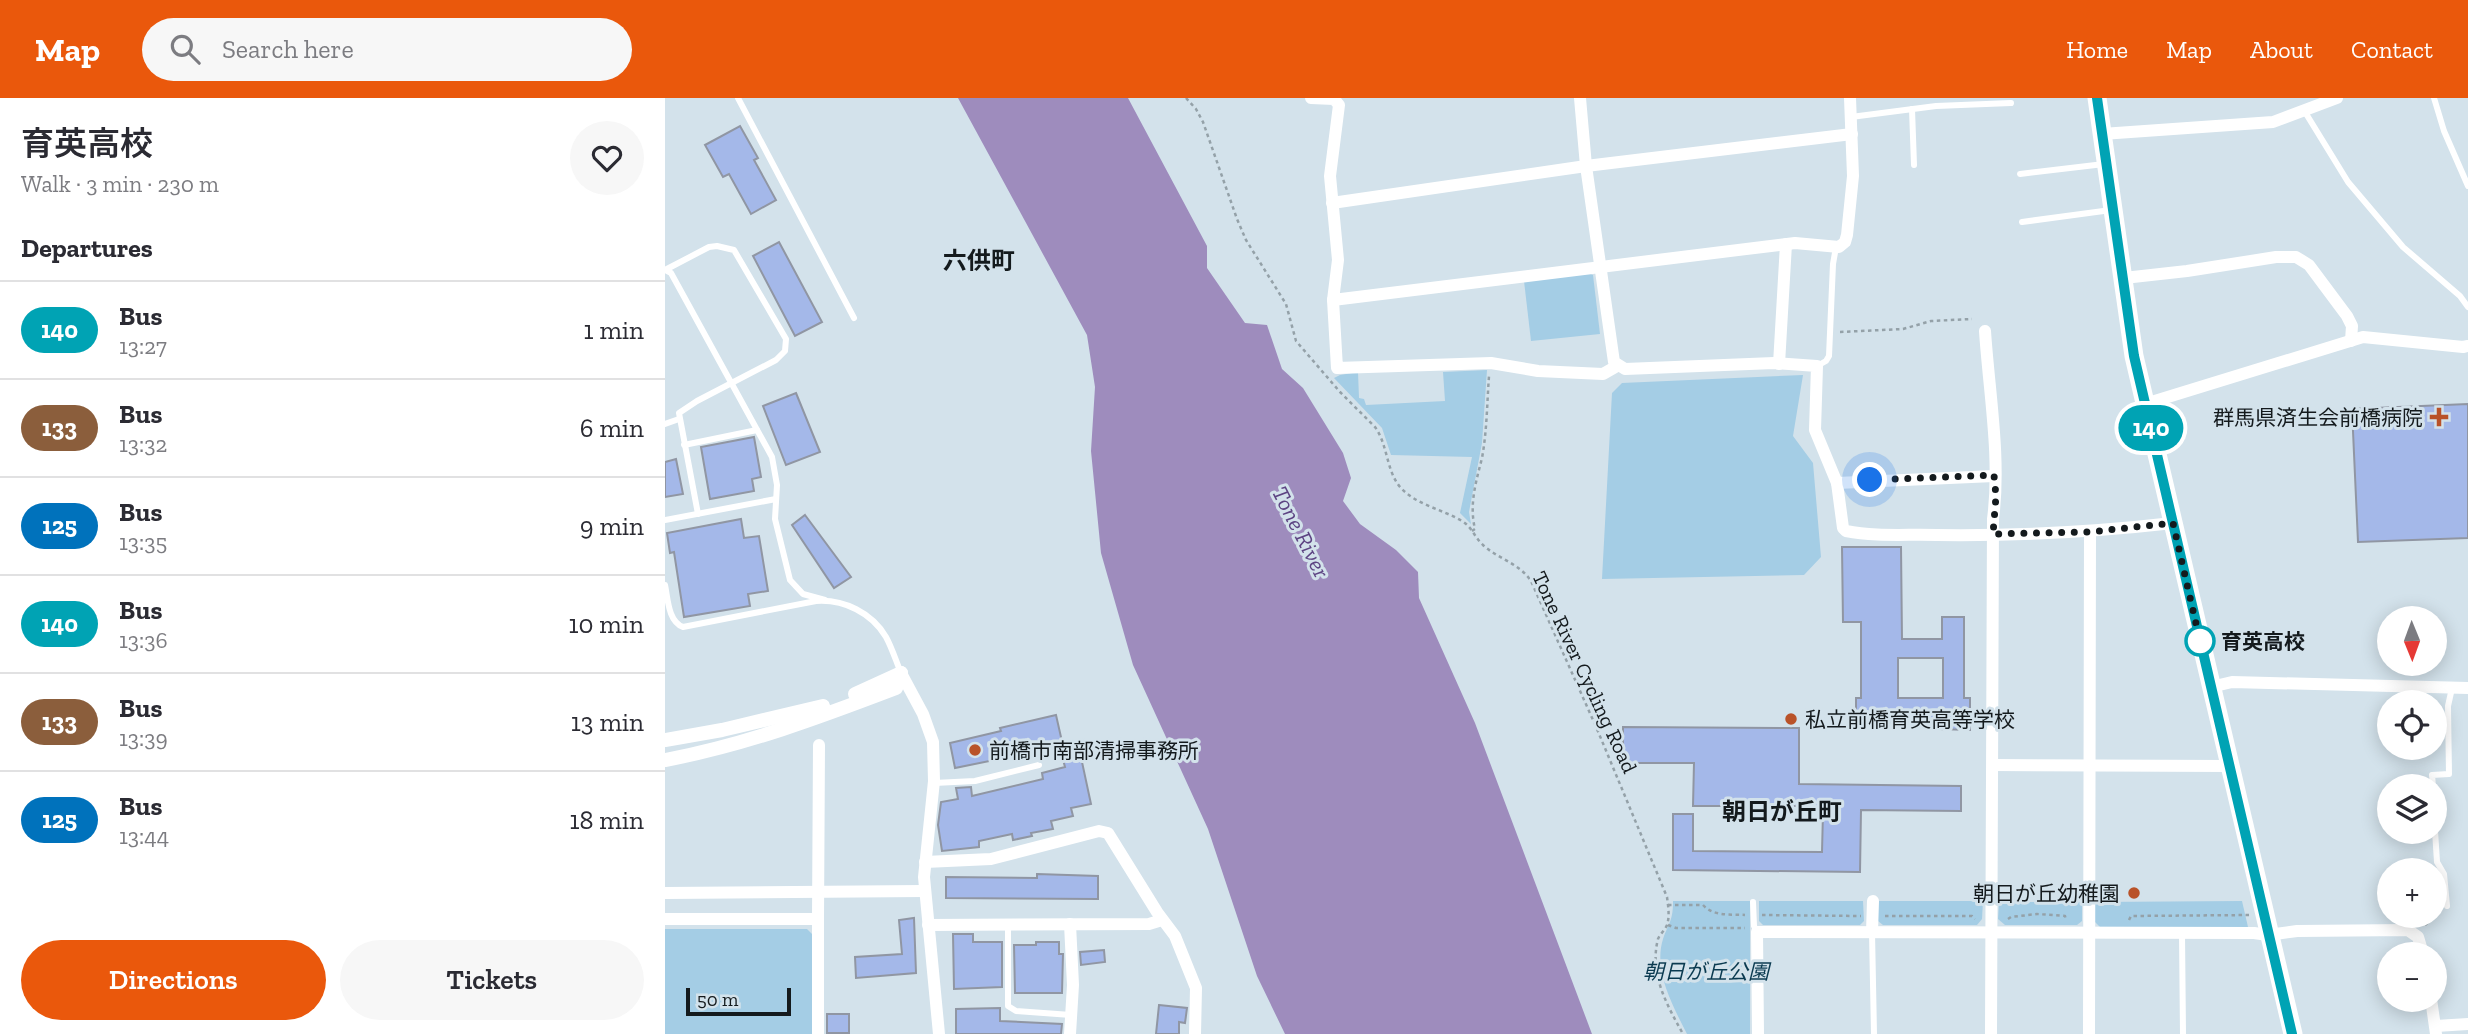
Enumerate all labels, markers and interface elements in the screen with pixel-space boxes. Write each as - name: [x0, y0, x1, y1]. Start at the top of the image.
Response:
- search box: [142, 18, 632, 81]
- text: Map: [35, 30, 100, 69]
- icon: search: [166, 30, 204, 68]
- text: Search here: [222, 33, 354, 65]
- text: Home: [2066, 35, 2128, 64]
- text: Map: [2166, 35, 2212, 64]
- text: About: [2250, 35, 2313, 64]
- text: Contact: [2351, 35, 2433, 64]
- button: heart: [570, 121, 644, 195]
- text: 育英高校: [21, 124, 153, 163]
- text: Walk · 3 min · 230 m: [21, 170, 219, 198]
- text: Departures: [21, 232, 153, 264]
- district label: 六供町: [943, 246, 1015, 275]
- text: Bus: [119, 300, 162, 332]
- text: 1 min: [583, 314, 644, 346]
- text: 140: [41, 315, 78, 344]
- text: 13:27: [119, 332, 167, 360]
- text: Bus: [119, 398, 162, 430]
- line badge: 140: [2111, 405, 2191, 451]
- place label: 群馬県済生会前橋病院: [2213, 405, 2423, 430]
- marker: 群馬県済生会前橋病院: [2429, 407, 2449, 427]
- text: 6 min: [580, 412, 644, 444]
- text: 133: [42, 413, 77, 442]
- text: 140: [2132, 413, 2170, 442]
- text: 13:32: [119, 430, 167, 458]
- your location: [1852, 462, 1887, 497]
- water label: Tone River: [1266, 482, 1336, 582]
- text: Bus: [119, 496, 162, 528]
- text: 9 min: [580, 510, 644, 542]
- text: 125: [42, 511, 77, 540]
- text: 13:35: [119, 528, 167, 556]
- street label: Tone River Cycling Road: [1527, 567, 1643, 777]
- text: Bus: [119, 594, 162, 626]
- north arrow: [2377, 606, 2447, 676]
- map controls: [2377, 606, 2447, 1012]
- text: 10 min: [568, 608, 644, 640]
- text: 140: [41, 609, 78, 638]
- text: 13:36: [119, 626, 168, 654]
- marker: 育英高校: [2185, 626, 2215, 656]
- place label: 育英高校: [2221, 629, 2305, 654]
- button: locate: [2377, 690, 2447, 760]
- text: Bus: [119, 692, 162, 724]
- text: 13 min: [571, 706, 644, 738]
- text: 133: [42, 707, 77, 736]
- place label: 私立前橋育英高等学校: [1805, 707, 2015, 732]
- marker: 私立前橋育英高等学校: [1783, 711, 1799, 727]
- text: 13:39: [119, 724, 168, 752]
- place label: 前橋市南部清掃事務所: [989, 738, 1199, 763]
- marker: 前橋市南部清掃事務所: [967, 742, 983, 758]
- button: layers: [2377, 774, 2447, 844]
- text: Bus: [119, 790, 162, 822]
- district label: 朝日が丘町: [1722, 797, 1842, 826]
- text: 18 min: [569, 804, 644, 836]
- text: 125: [42, 805, 77, 834]
- text: 13:44: [119, 822, 169, 850]
- button: +: [2377, 858, 2447, 928]
- place label: 朝日が丘幼稚園: [1973, 881, 2120, 906]
- marker: 朝日が丘幼稚園: [2126, 885, 2142, 901]
- button: Directions: [21, 940, 326, 1020]
- button: Tickets: [340, 940, 644, 1020]
- button: −: [2377, 942, 2447, 1012]
- park label: 朝日が丘公園: [1643, 959, 1772, 984]
- scale bar: [686, 985, 791, 1017]
- text: 50 m: [697, 988, 738, 1011]

